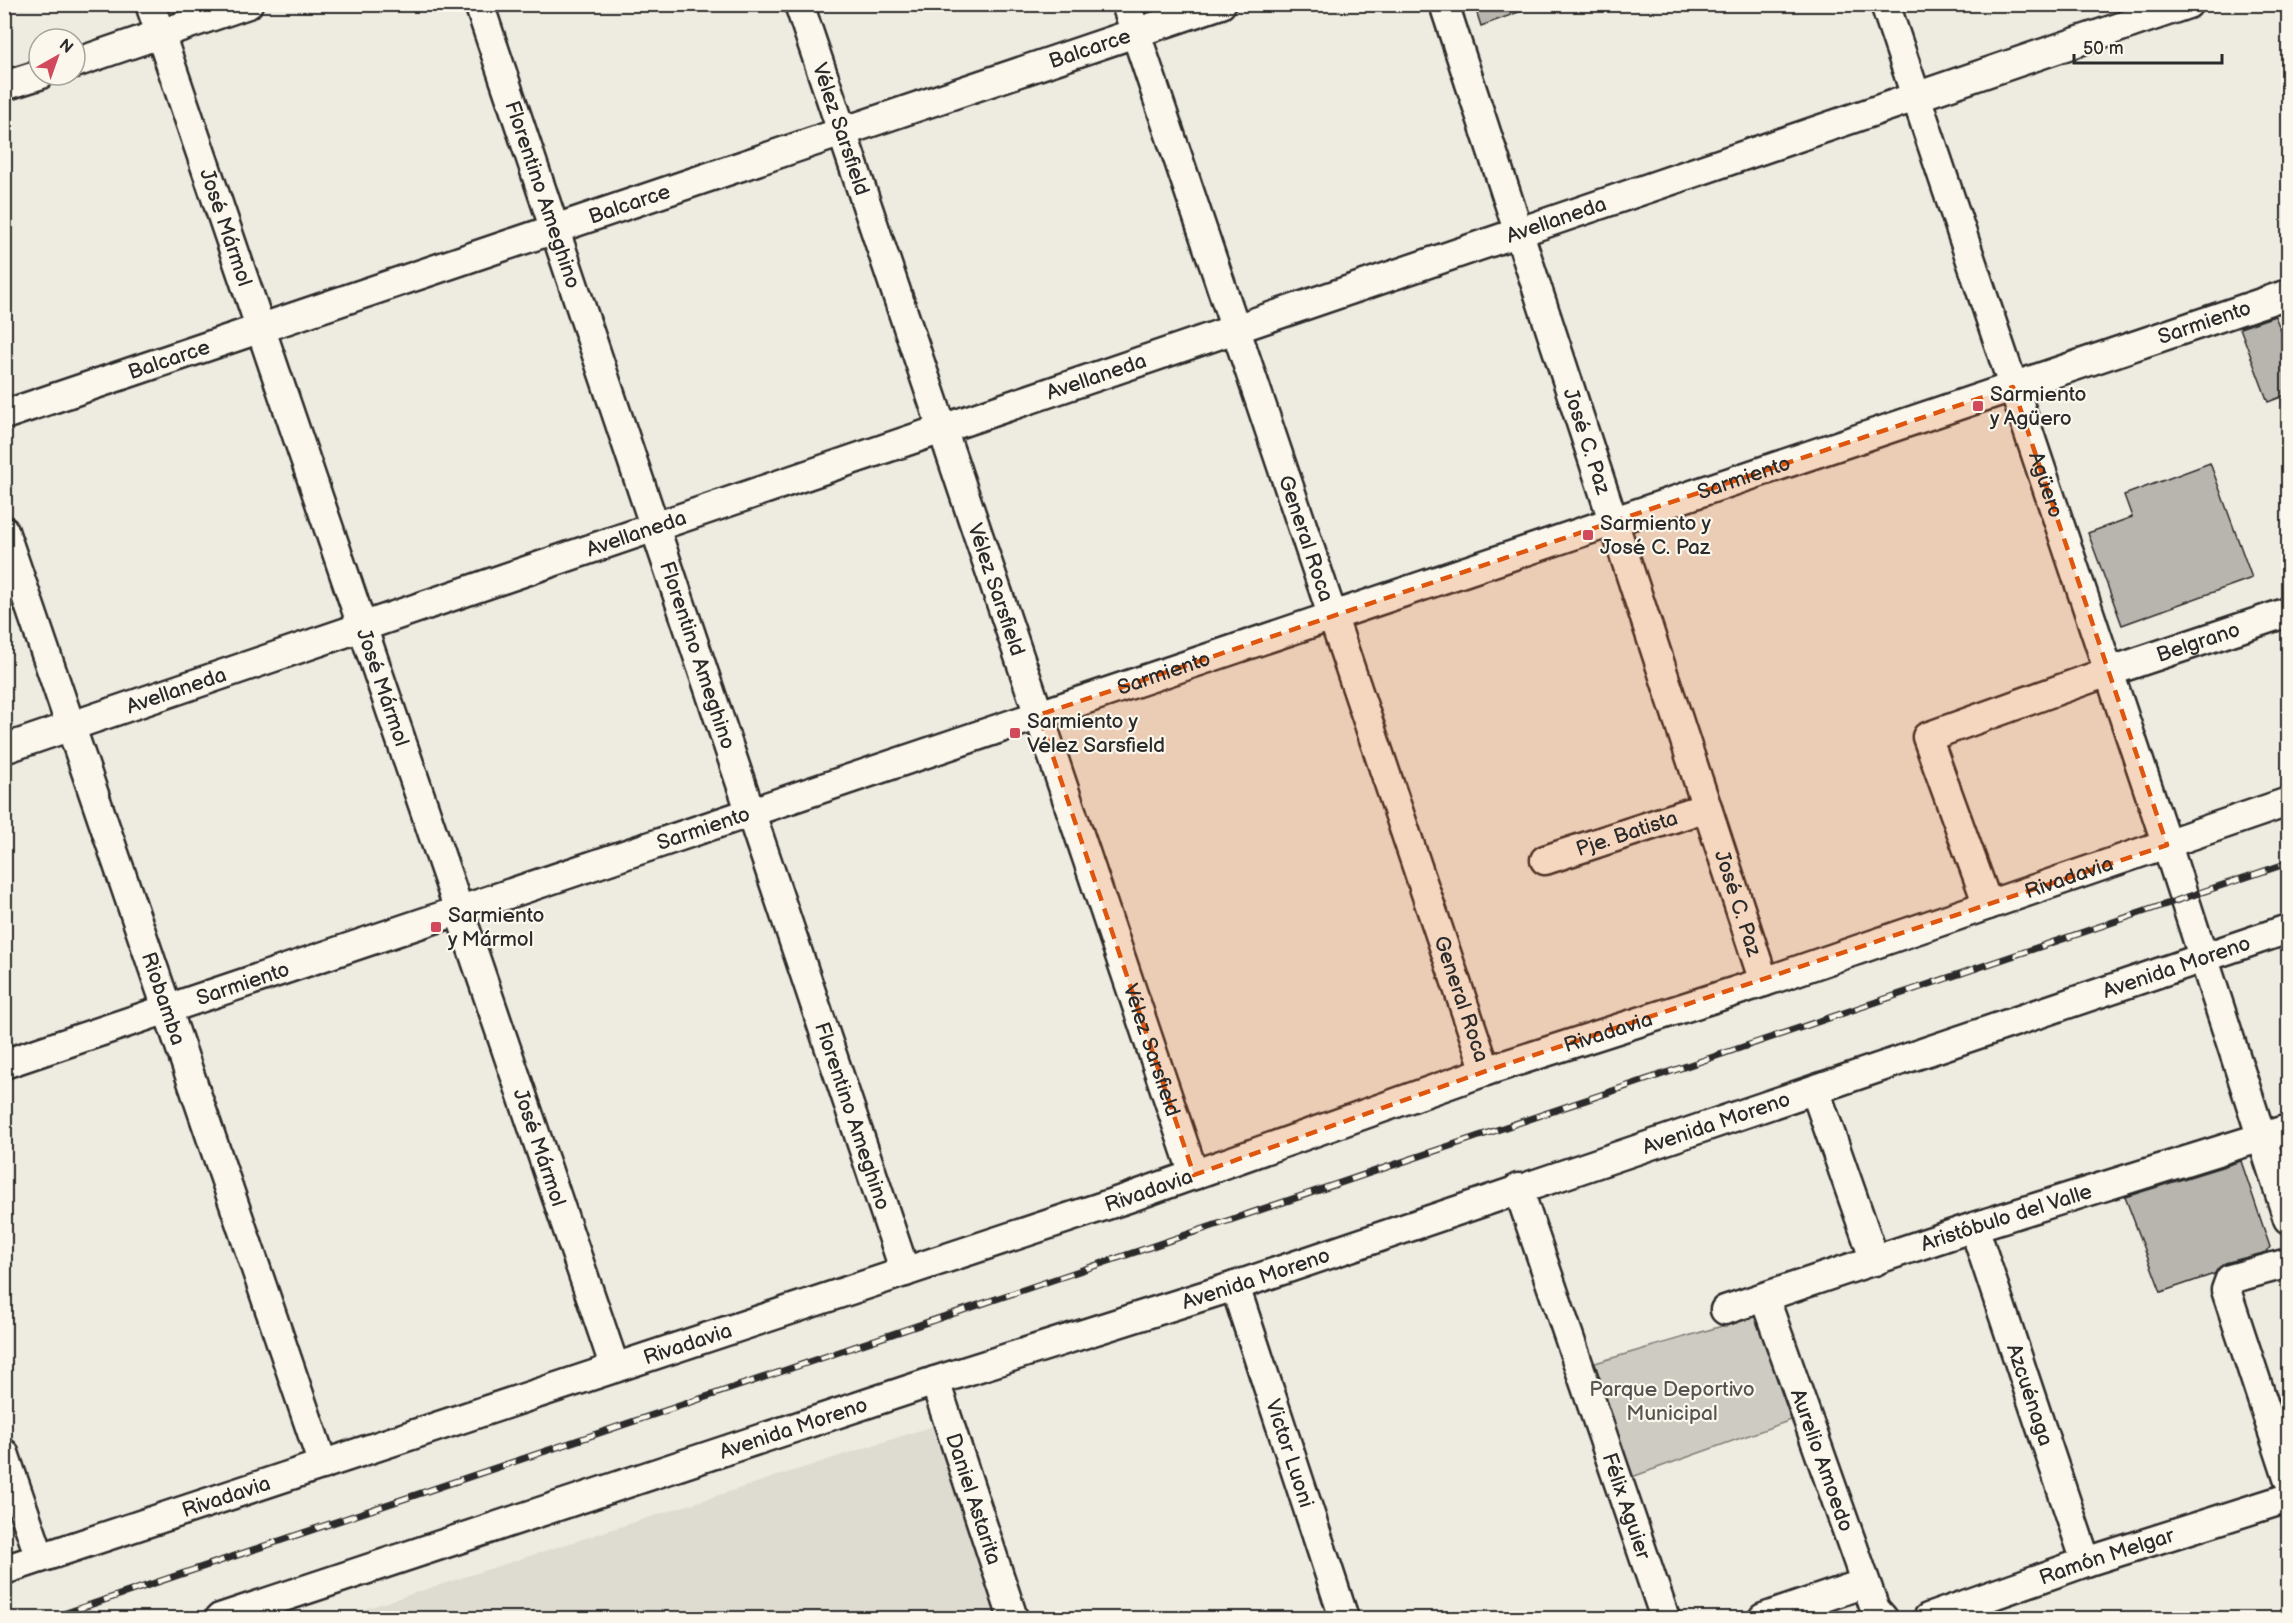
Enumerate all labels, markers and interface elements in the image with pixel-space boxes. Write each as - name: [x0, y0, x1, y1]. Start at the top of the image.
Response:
- street label: Balcarce: [1046, 23, 1134, 74]
- north arrow: [27, 27, 87, 87]
- scale bar: [2074, 27, 2222, 65]
- text: N: [55, 36, 76, 58]
- text: 50 m: [2083, 38, 2124, 59]
- street label: Vélez Sarsfield: [807, 60, 875, 199]
- street label: Florentino Ameghino: [500, 97, 586, 292]
- street label: José Mármol: [195, 165, 258, 290]
- street label: Balcarce: [585, 178, 673, 229]
- street label: Avellaneda: [1503, 191, 1609, 248]
- street label: Sarmiento: [2155, 295, 2254, 349]
- street label: Balcarce: [125, 334, 213, 385]
- street label: Avellaneda: [1043, 348, 1149, 405]
- place label: Sarmiento y Agüero: [1989, 382, 2087, 431]
- street label: José C. Paz: [1558, 385, 1616, 498]
- marker: Sarmiento y Agüero: [1971, 399, 1985, 413]
- street label: Agüero: [2024, 449, 2069, 521]
- street label: Sarmiento: [1694, 450, 1794, 505]
- street label: General Roca: [1273, 472, 1339, 605]
- street label: Avellaneda: [583, 505, 689, 562]
- place label: Sarmiento y José C. Paz: [1600, 511, 1711, 560]
- street label: Vélez Sarsfield: [963, 520, 1030, 659]
- marker: Sarmiento y José C. Paz: [1581, 528, 1595, 542]
- street label: Florentino Ameghino: [655, 558, 741, 752]
- street label: Belgrano: [2153, 616, 2243, 667]
- street label: José Mármol: [351, 625, 415, 750]
- street label: Sarmiento: [1114, 646, 1214, 700]
- street label: Avellaneda: [123, 662, 229, 719]
- place label: Sarmiento y Vélez Sarsfield: [1027, 709, 1165, 758]
- marker: Sarmiento y Vélez Sarsfield: [1008, 726, 1022, 740]
- street label: Sarmiento: [654, 801, 753, 856]
- street label: Pje. Batista: [1573, 805, 1681, 862]
- street label: José C. Paz: [1709, 847, 1767, 960]
- street label: Rivadavia: [2021, 851, 2116, 904]
- place label: Sarmiento y Mármol: [447, 903, 545, 952]
- marker: Sarmiento y Mármol: [429, 920, 443, 934]
- street label: Avenida Moreno: [2099, 930, 2254, 1003]
- street label: General Roca: [1429, 932, 1495, 1065]
- street label: Riobamba: [136, 949, 191, 1048]
- street label: Sarmiento: [193, 956, 293, 1011]
- street label: Vélez Sarsfield: [1118, 981, 1186, 1120]
- street label: Rivadavia: [1561, 1006, 1656, 1058]
- street label: Florentino Ameghino: [809, 1019, 896, 1213]
- street label: José Mármol: [508, 1085, 571, 1210]
- street label: Avenida Moreno: [1639, 1086, 1793, 1160]
- street label: Rivadavia: [1101, 1164, 1196, 1217]
- street label: Aristóbulo del Valle: [1917, 1179, 2095, 1256]
- street label: Avenida Moreno: [1179, 1242, 1333, 1315]
- street label: Rivadavia: [640, 1318, 735, 1370]
- street label: Azcuénaga: [2001, 1341, 2059, 1449]
- park label: Parque Deportivo Municipal: [1589, 1377, 1755, 1426]
- street label: Aurelio Amoedo: [1785, 1385, 1859, 1535]
- street label: Avenida Moreno: [716, 1392, 871, 1464]
- street label: Victor Luoni: [1260, 1396, 1319, 1511]
- street label: Daniel Astarita: [940, 1430, 1007, 1568]
- street label: Félix Aguier: [1597, 1449, 1657, 1563]
- street label: Rivadavia: [179, 1470, 274, 1523]
- street label: Ramón Melgar: [2036, 1522, 2178, 1590]

